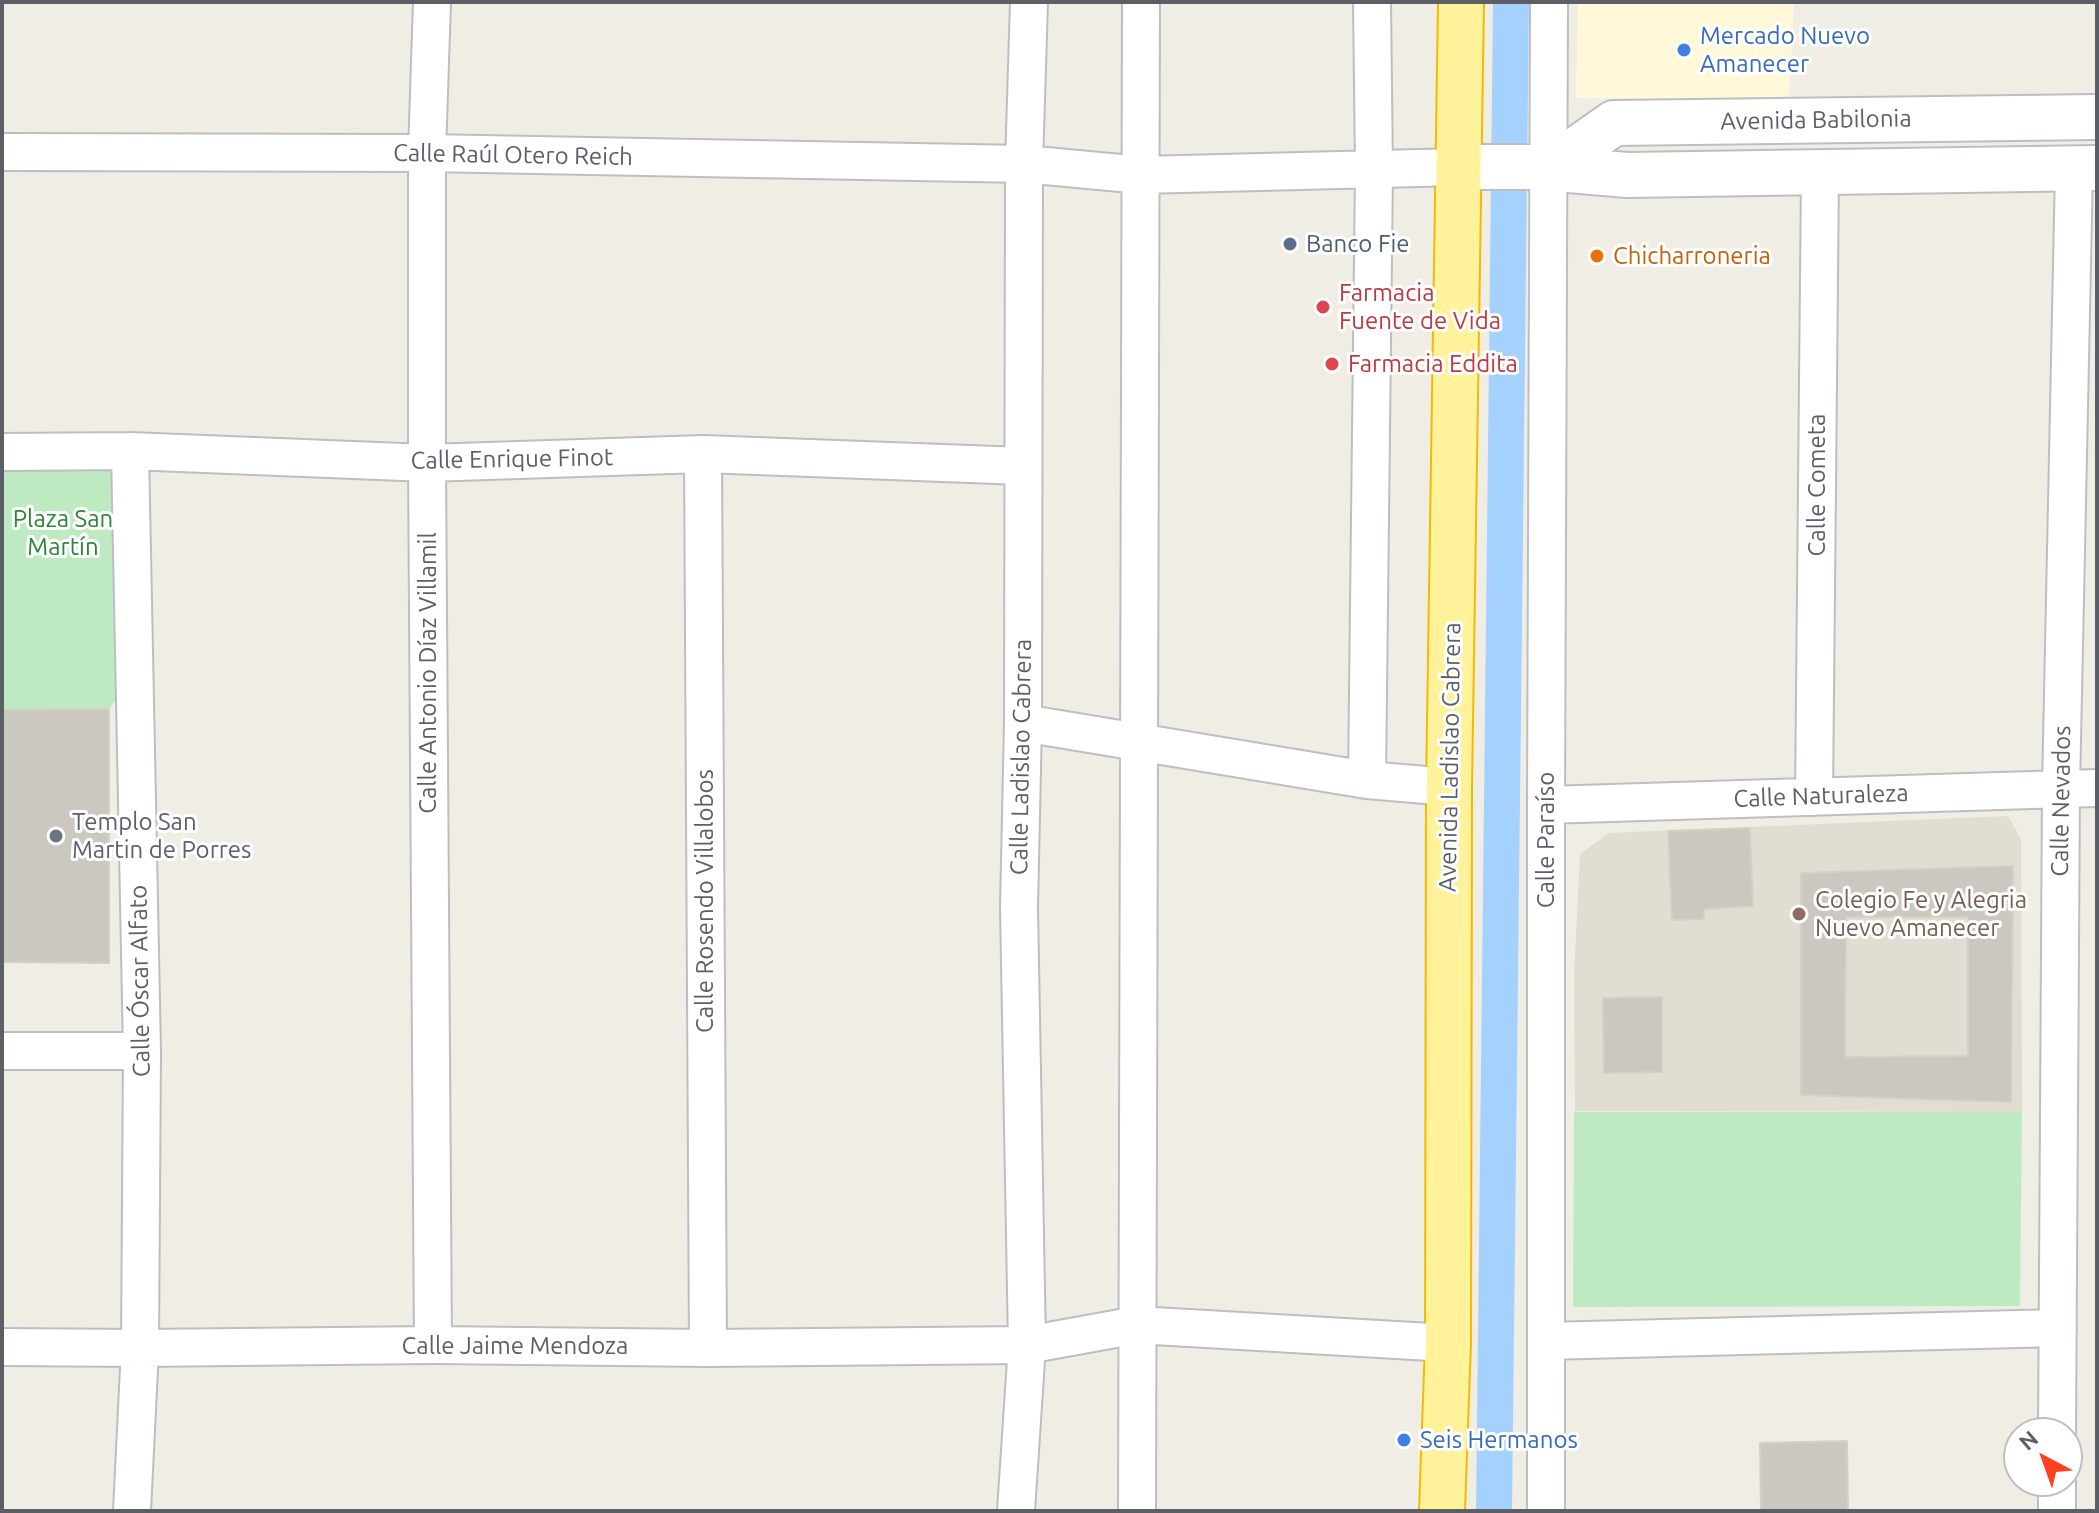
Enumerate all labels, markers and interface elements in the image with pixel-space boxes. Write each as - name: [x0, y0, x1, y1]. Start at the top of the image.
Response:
- place label: Mercado Nuevo Amanecer: [1700, 22, 1870, 78]
- marker: Mercado Nuevo Amanecer: [1675, 41, 1693, 59]
- street label: Avenida Babilonia: [1720, 104, 1912, 136]
- street label: Calle Raúl Otero Reich: [393, 139, 633, 171]
- place label: Banco Fie: [1306, 230, 1410, 258]
- marker: Banco Fie: [1281, 235, 1299, 253]
- place label: Chicharroneria: [1613, 242, 1771, 270]
- marker: Chicharroneria: [1588, 247, 1606, 265]
- place label: Farmacia Fuente de Vida: [1339, 279, 1501, 335]
- marker: Farmacia Fuente de Vida: [1314, 298, 1332, 316]
- place label: Farmacia Eddita: [1348, 350, 1518, 378]
- marker: Farmacia Eddita: [1323, 355, 1341, 373]
- street label: Calle Cometa: [1803, 414, 1831, 556]
- street label: Calle Enrique Finot: [410, 443, 614, 475]
- park label: Plaza San Martín: [13, 505, 113, 561]
- street label: Calle Antonio Díaz Villamil: [414, 532, 442, 814]
- street label: Avenida Ladislao Cabrera: [1433, 622, 1467, 892]
- street label: Calle Ladislao Cabrera: [1005, 639, 1037, 875]
- street label: Calle Nevados: [2045, 725, 2077, 877]
- street label: Calle Rosendo Villalobos: [691, 769, 719, 1033]
- street label: Calle Paraíso: [1532, 772, 1560, 908]
- street label: Calle Naturaleza: [1733, 779, 1909, 813]
- place label: Templo San Martin de Porres: [72, 808, 251, 864]
- marker: Templo San Martin de Porres: [47, 827, 65, 845]
- street label: Calle Óscar Alfato: [124, 885, 156, 1077]
- place label: Colegio Fe y Alegria Nuevo Amanecer: [1815, 886, 2027, 942]
- marker: Colegio Fe y Alegria Nuevo Amanecer: [1790, 905, 1808, 923]
- street label: Calle Jaime Mendoza: [402, 1332, 628, 1360]
- north arrow: [2003, 1417, 2083, 1497]
- text: N: [2014, 1425, 2043, 1455]
- place label: Seis Hermanos: [1420, 1426, 1578, 1454]
- marker: Seis Hermanos: [1395, 1431, 1413, 1449]

